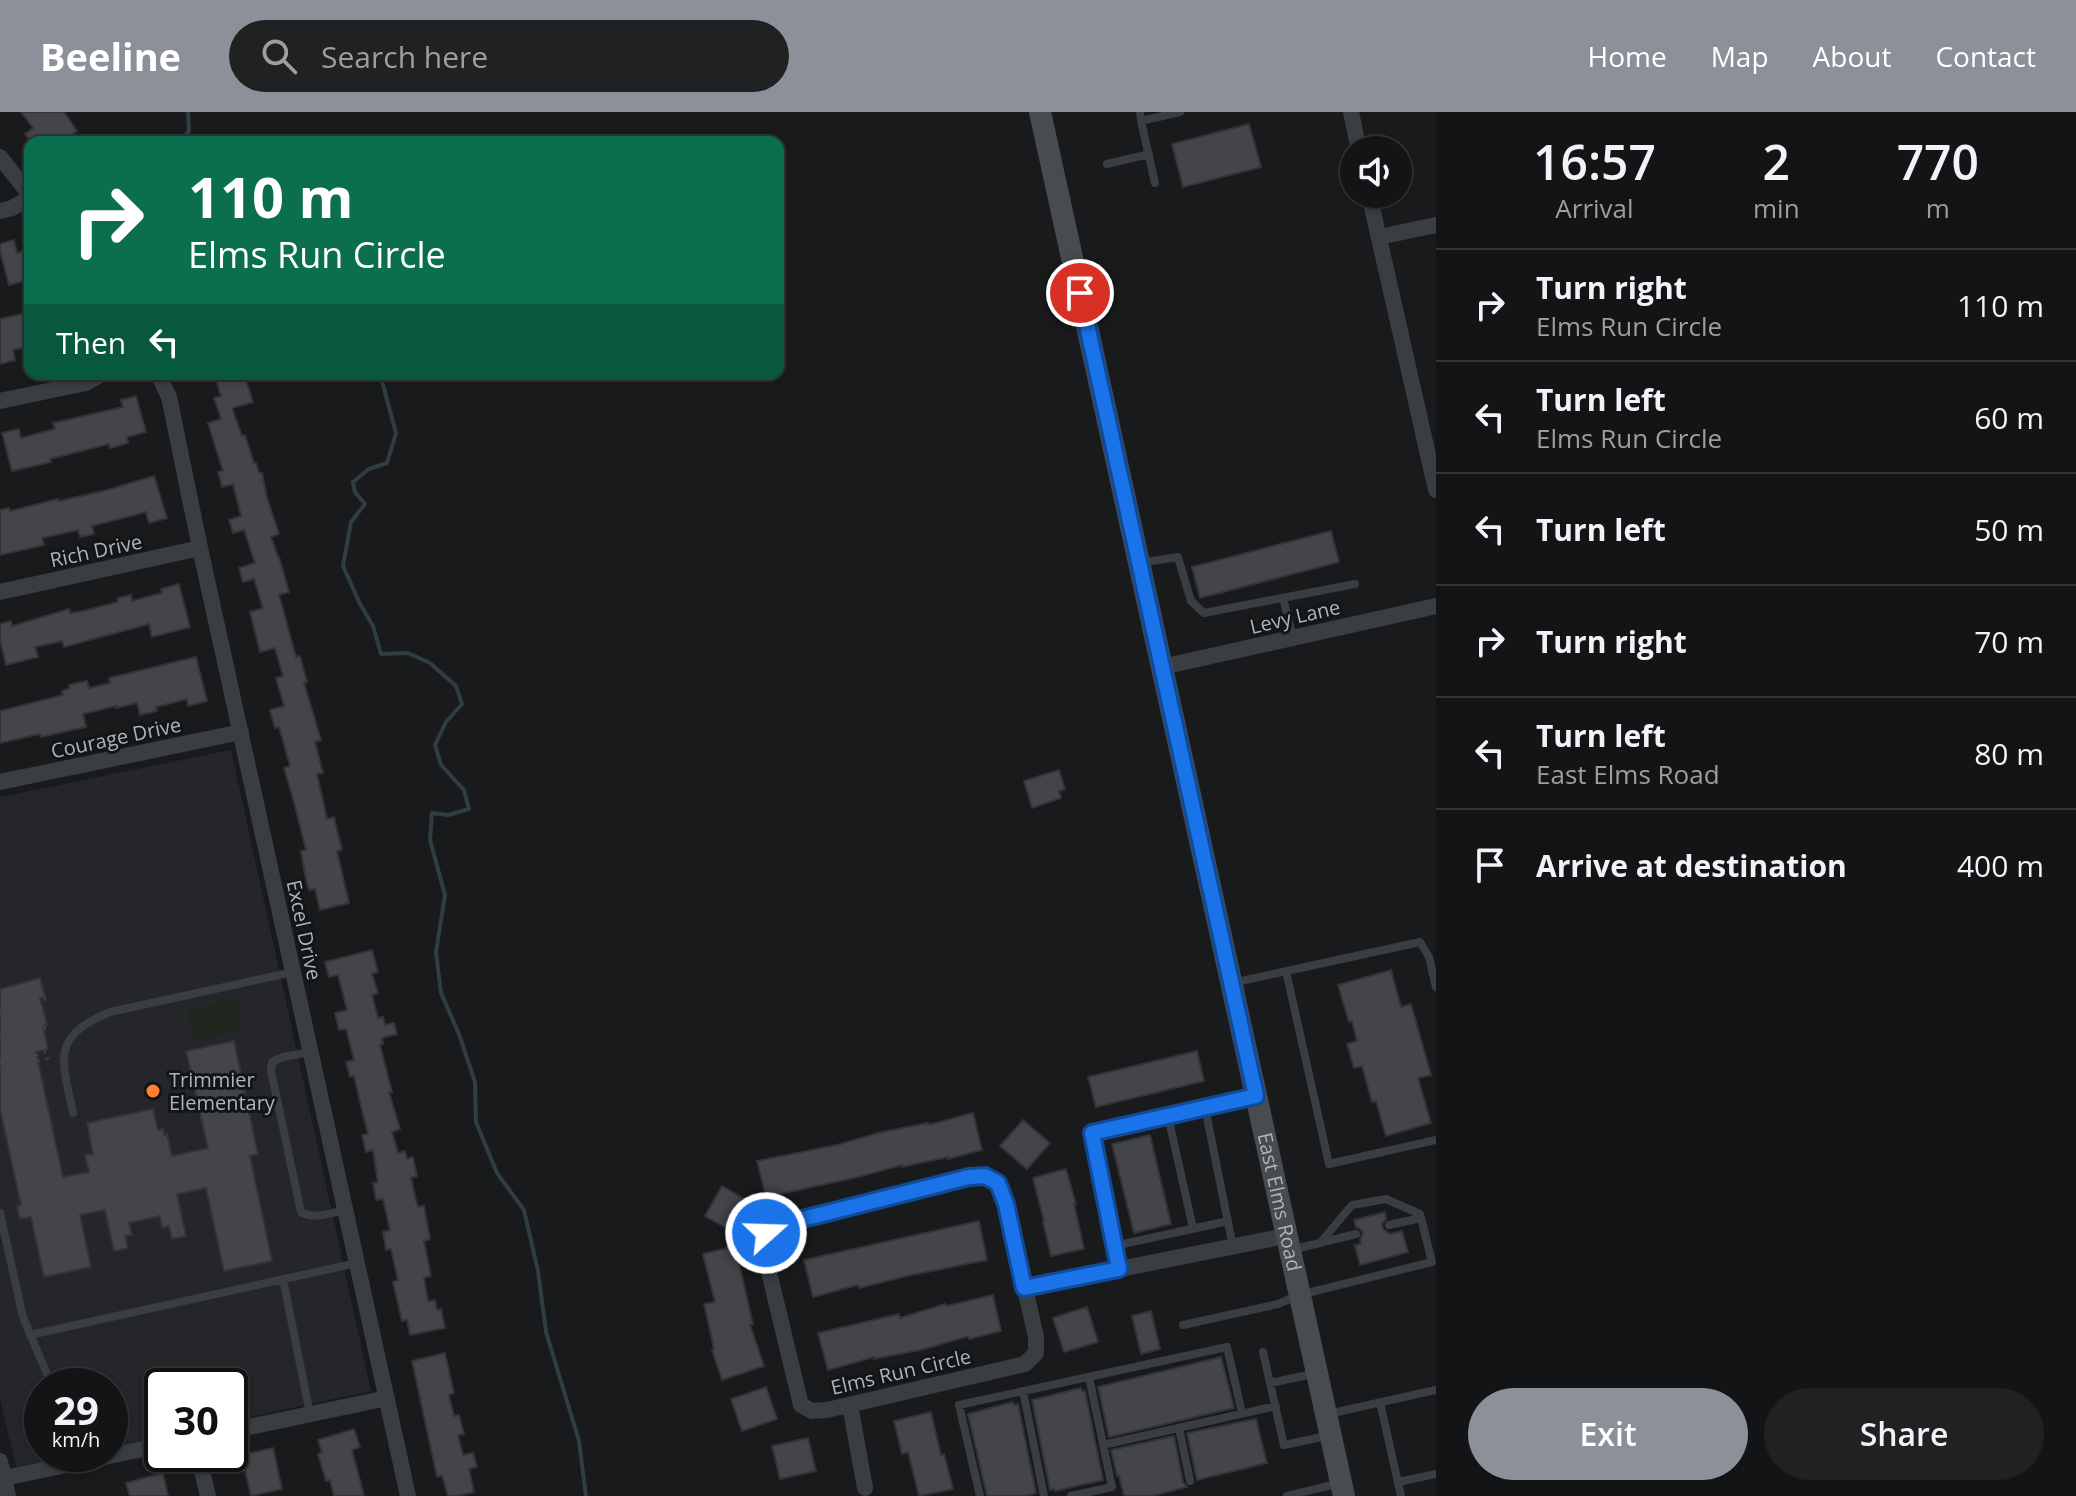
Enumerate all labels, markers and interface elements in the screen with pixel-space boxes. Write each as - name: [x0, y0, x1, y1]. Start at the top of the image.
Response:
- search box: [229, 20, 789, 92]
- text: Beeline: [40, 30, 181, 82]
- icon: search: [257, 34, 301, 78]
- text: Search here: [321, 36, 488, 77]
- text: Home: [1588, 37, 1667, 75]
- text: Map: [1711, 37, 1769, 75]
- text: About: [1813, 37, 1891, 75]
- text: Contact: [1935, 37, 2036, 75]
- text: 16:57: [1533, 129, 1656, 194]
- text: 2: [1763, 129, 1790, 194]
- text: 770: [1897, 129, 1979, 194]
- map controls: [1340, 136, 1412, 208]
- button: sound: [1340, 136, 1412, 208]
- text: 110 m: [188, 158, 354, 234]
- icon: right: [56, 168, 160, 272]
- text: Arrival: [1555, 190, 1634, 226]
- text: min: [1753, 190, 1800, 226]
- text: m: [1926, 190, 1950, 226]
- text: Elms Run Circle: [188, 230, 446, 279]
- pin: [1046, 259, 1114, 327]
- text: Turn right: [1536, 267, 1687, 308]
- icon: arrive: [1058, 271, 1102, 315]
- icon: right: [1468, 283, 1512, 327]
- text: 110 m: [1957, 285, 2044, 326]
- text: Elms Run Circle: [1536, 308, 1722, 344]
- icon: left: [142, 320, 186, 364]
- text: Then: [56, 322, 126, 363]
- text: Turn left: [1536, 379, 1666, 420]
- icon: left: [1468, 395, 1512, 439]
- text: 60 m: [1974, 397, 2044, 438]
- text: Elms Run Circle: [1536, 420, 1722, 456]
- icon: left: [1468, 507, 1512, 551]
- text: Turn left: [1536, 509, 1666, 550]
- text: 50 m: [1974, 509, 2044, 550]
- street label: Rich Drive: [47, 528, 144, 573]
- street label: Levy Lane: [1247, 593, 1343, 640]
- icon: right: [1468, 619, 1512, 663]
- text: Turn right: [1536, 621, 1687, 662]
- text: 70 m: [1974, 621, 2044, 662]
- street label: Courage Drive: [48, 711, 183, 764]
- text: Turn left: [1536, 715, 1666, 756]
- icon: left: [1468, 731, 1512, 775]
- text: 80 m: [1974, 733, 2044, 774]
- text: East Elms Road: [1536, 756, 1720, 792]
- icon: arrive: [1468, 843, 1512, 887]
- text: Arrive at destination: [1536, 845, 1847, 886]
- text: 400 m: [1957, 845, 2044, 886]
- street label: Excel Drive: [281, 877, 328, 982]
- place label: Trimmier Elementary: [169, 1066, 276, 1116]
- marker: Trimmier Elementary: [144, 1082, 162, 1100]
- street label: East Elms Road: [1252, 1130, 1308, 1274]
- position arrow: [724, 1191, 808, 1275]
- street label: Elms Run Circle: [828, 1342, 974, 1401]
- speed limit sign: 30: [144, 1368, 248, 1472]
- text: 29: [53, 1382, 99, 1437]
- button: Exit: [1468, 1388, 1748, 1480]
- button: Share: [1764, 1388, 2044, 1480]
- text: km/h: [52, 1426, 100, 1453]

